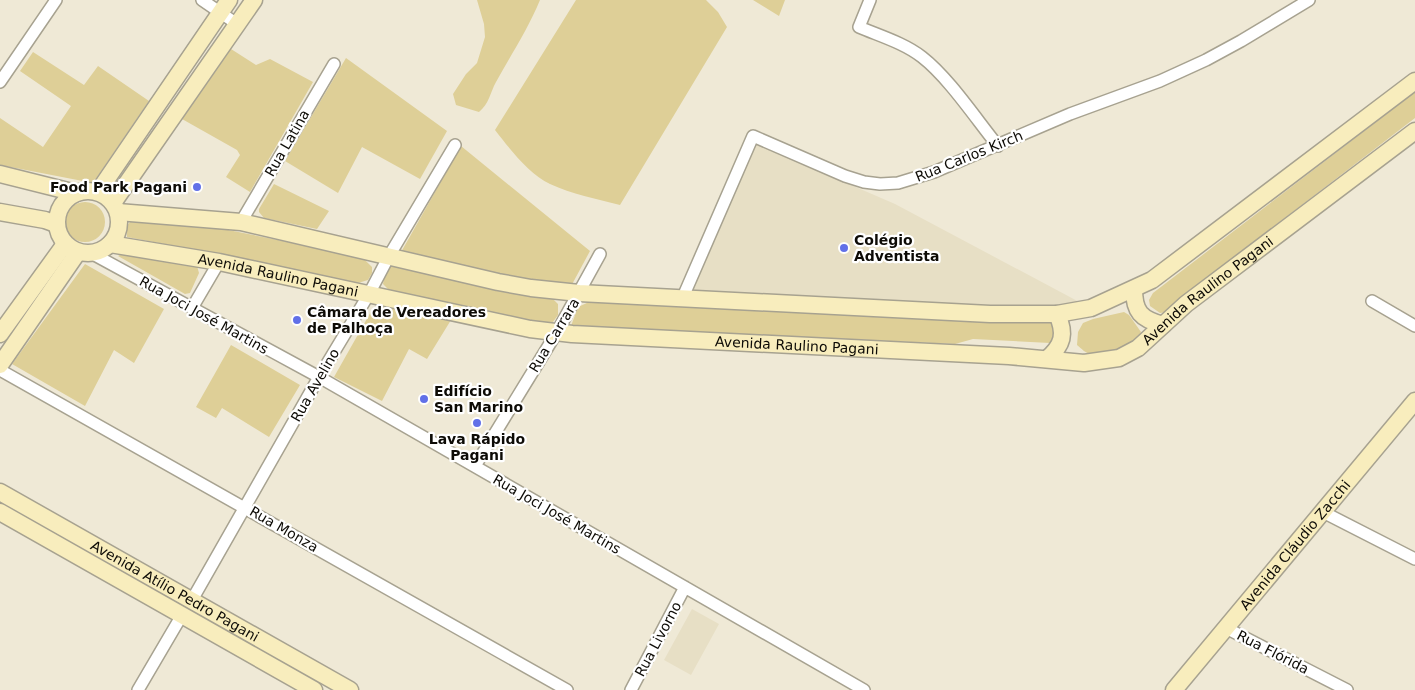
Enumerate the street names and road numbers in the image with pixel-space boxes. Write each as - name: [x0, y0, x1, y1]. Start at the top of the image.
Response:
- street label: Rua Latina: [262, 107, 312, 179]
- street label: Rua Carlos Kirch: [913, 127, 1025, 185]
- street label: Avenida Raulino Pagani: [1139, 233, 1276, 348]
- street label: Avenida Raulino Pagani: [197, 251, 360, 300]
- street label: Rua Joci José Martins: [137, 273, 271, 357]
- street label: Rua Carrara: [526, 295, 582, 375]
- street label: Avenida Raulino Pagani: [715, 333, 879, 357]
- street label: Rua Avelino: [288, 346, 342, 424]
- street label: Rua Joci José Martins: [490, 471, 624, 557]
- street label: Avenida Cláudio Zacchi: [1236, 477, 1354, 613]
- street label: Rua Monza: [247, 503, 321, 555]
- street label: Avenida Atílio Pedro Pagani: [88, 537, 262, 645]
- street label: Rua Livorno: [632, 599, 684, 679]
- street label: Rua Flórida: [1234, 627, 1312, 677]

